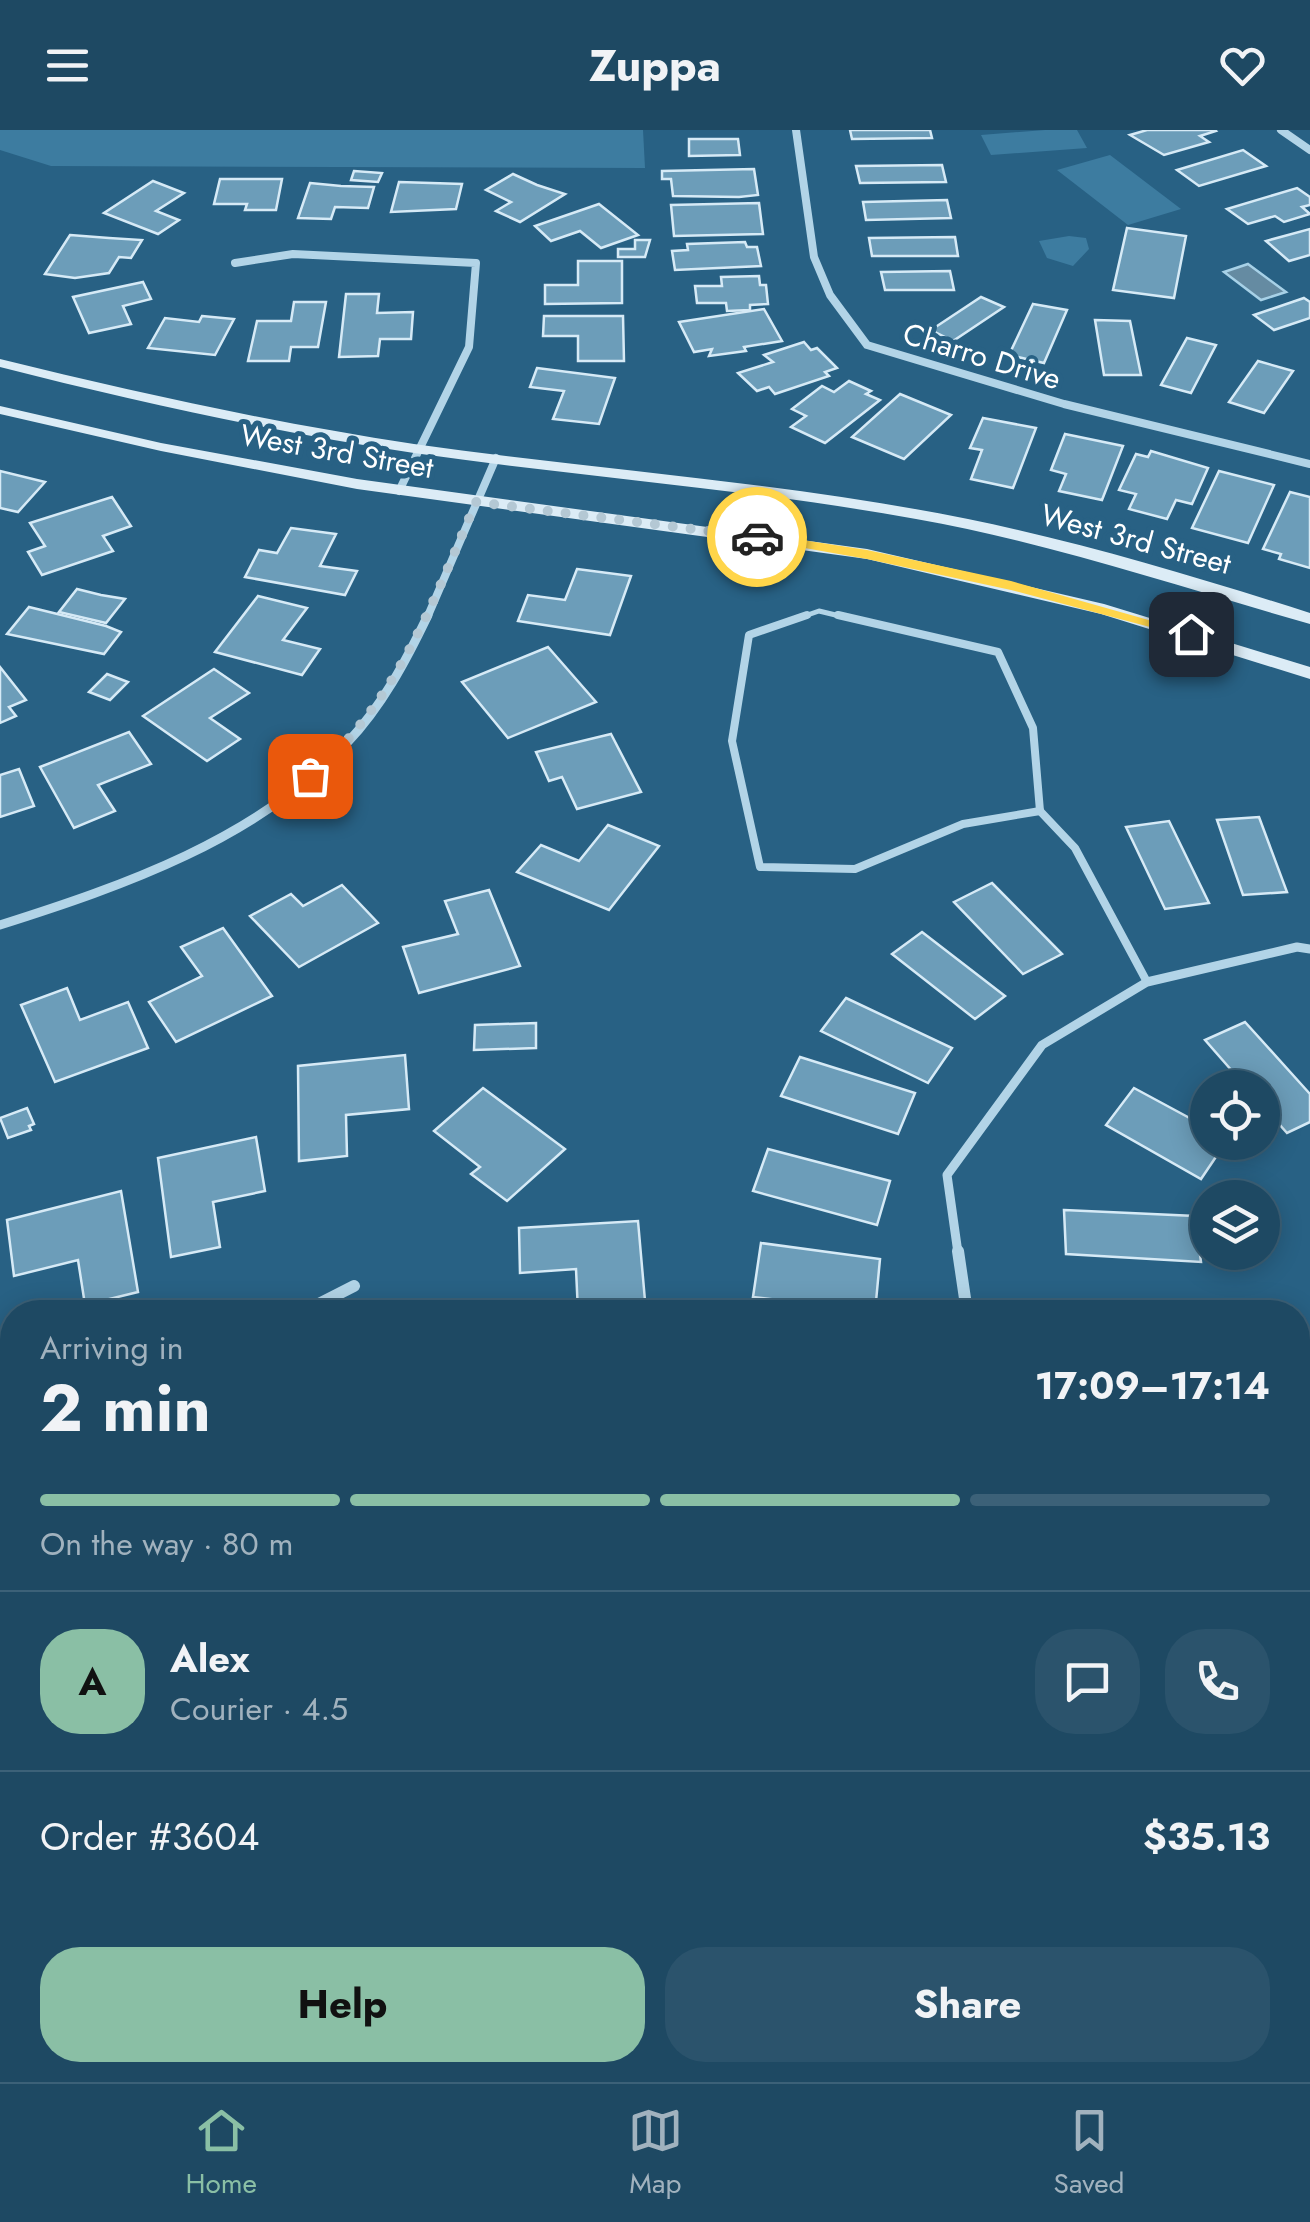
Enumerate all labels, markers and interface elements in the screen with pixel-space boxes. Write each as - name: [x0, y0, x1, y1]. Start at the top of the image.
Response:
- text: Zuppa: [589, 33, 721, 98]
- icon: menu: [40, 38, 95, 93]
- icon: heart: [1215, 38, 1270, 93]
- street label: Charro Drive: [898, 312, 1066, 400]
- street label: West 3rd Street: [237, 413, 438, 489]
- courier: [707, 487, 807, 587]
- street label: West 3rd Street: [1036, 493, 1237, 585]
- icon: car: [730, 510, 785, 565]
- pin: [1149, 592, 1234, 677]
- icon: home: [1164, 607, 1219, 662]
- pin: [268, 734, 353, 819]
- icon: bag: [283, 749, 338, 804]
- map controls: [1190, 1070, 1280, 1270]
- button: locate: [1190, 1070, 1280, 1160]
- button: layers: [1190, 1180, 1280, 1270]
- text: Arriving in: [40, 1325, 184, 1371]
- text: 17:09–17:14: [1035, 1358, 1270, 1413]
- text: 2 min: [40, 1361, 211, 1455]
- text: On the way · 80 m: [40, 1521, 293, 1567]
- button: chat: [1035, 1629, 1140, 1734]
- button: phone: [1165, 1629, 1270, 1734]
- text: Alex: [170, 1631, 250, 1686]
- text: A: [79, 1654, 106, 1709]
- text: Courier · 4.5: [170, 1686, 348, 1732]
- text: Order #3604: [40, 1809, 259, 1864]
- text: $35.13: [1143, 1809, 1270, 1864]
- button: Help: [40, 1947, 645, 2062]
- button: Share: [665, 1947, 1270, 2062]
- tab: Home: [185, 2103, 257, 2204]
- tab: Map: [628, 2103, 683, 2204]
- tab: Saved: [1054, 2103, 1125, 2204]

